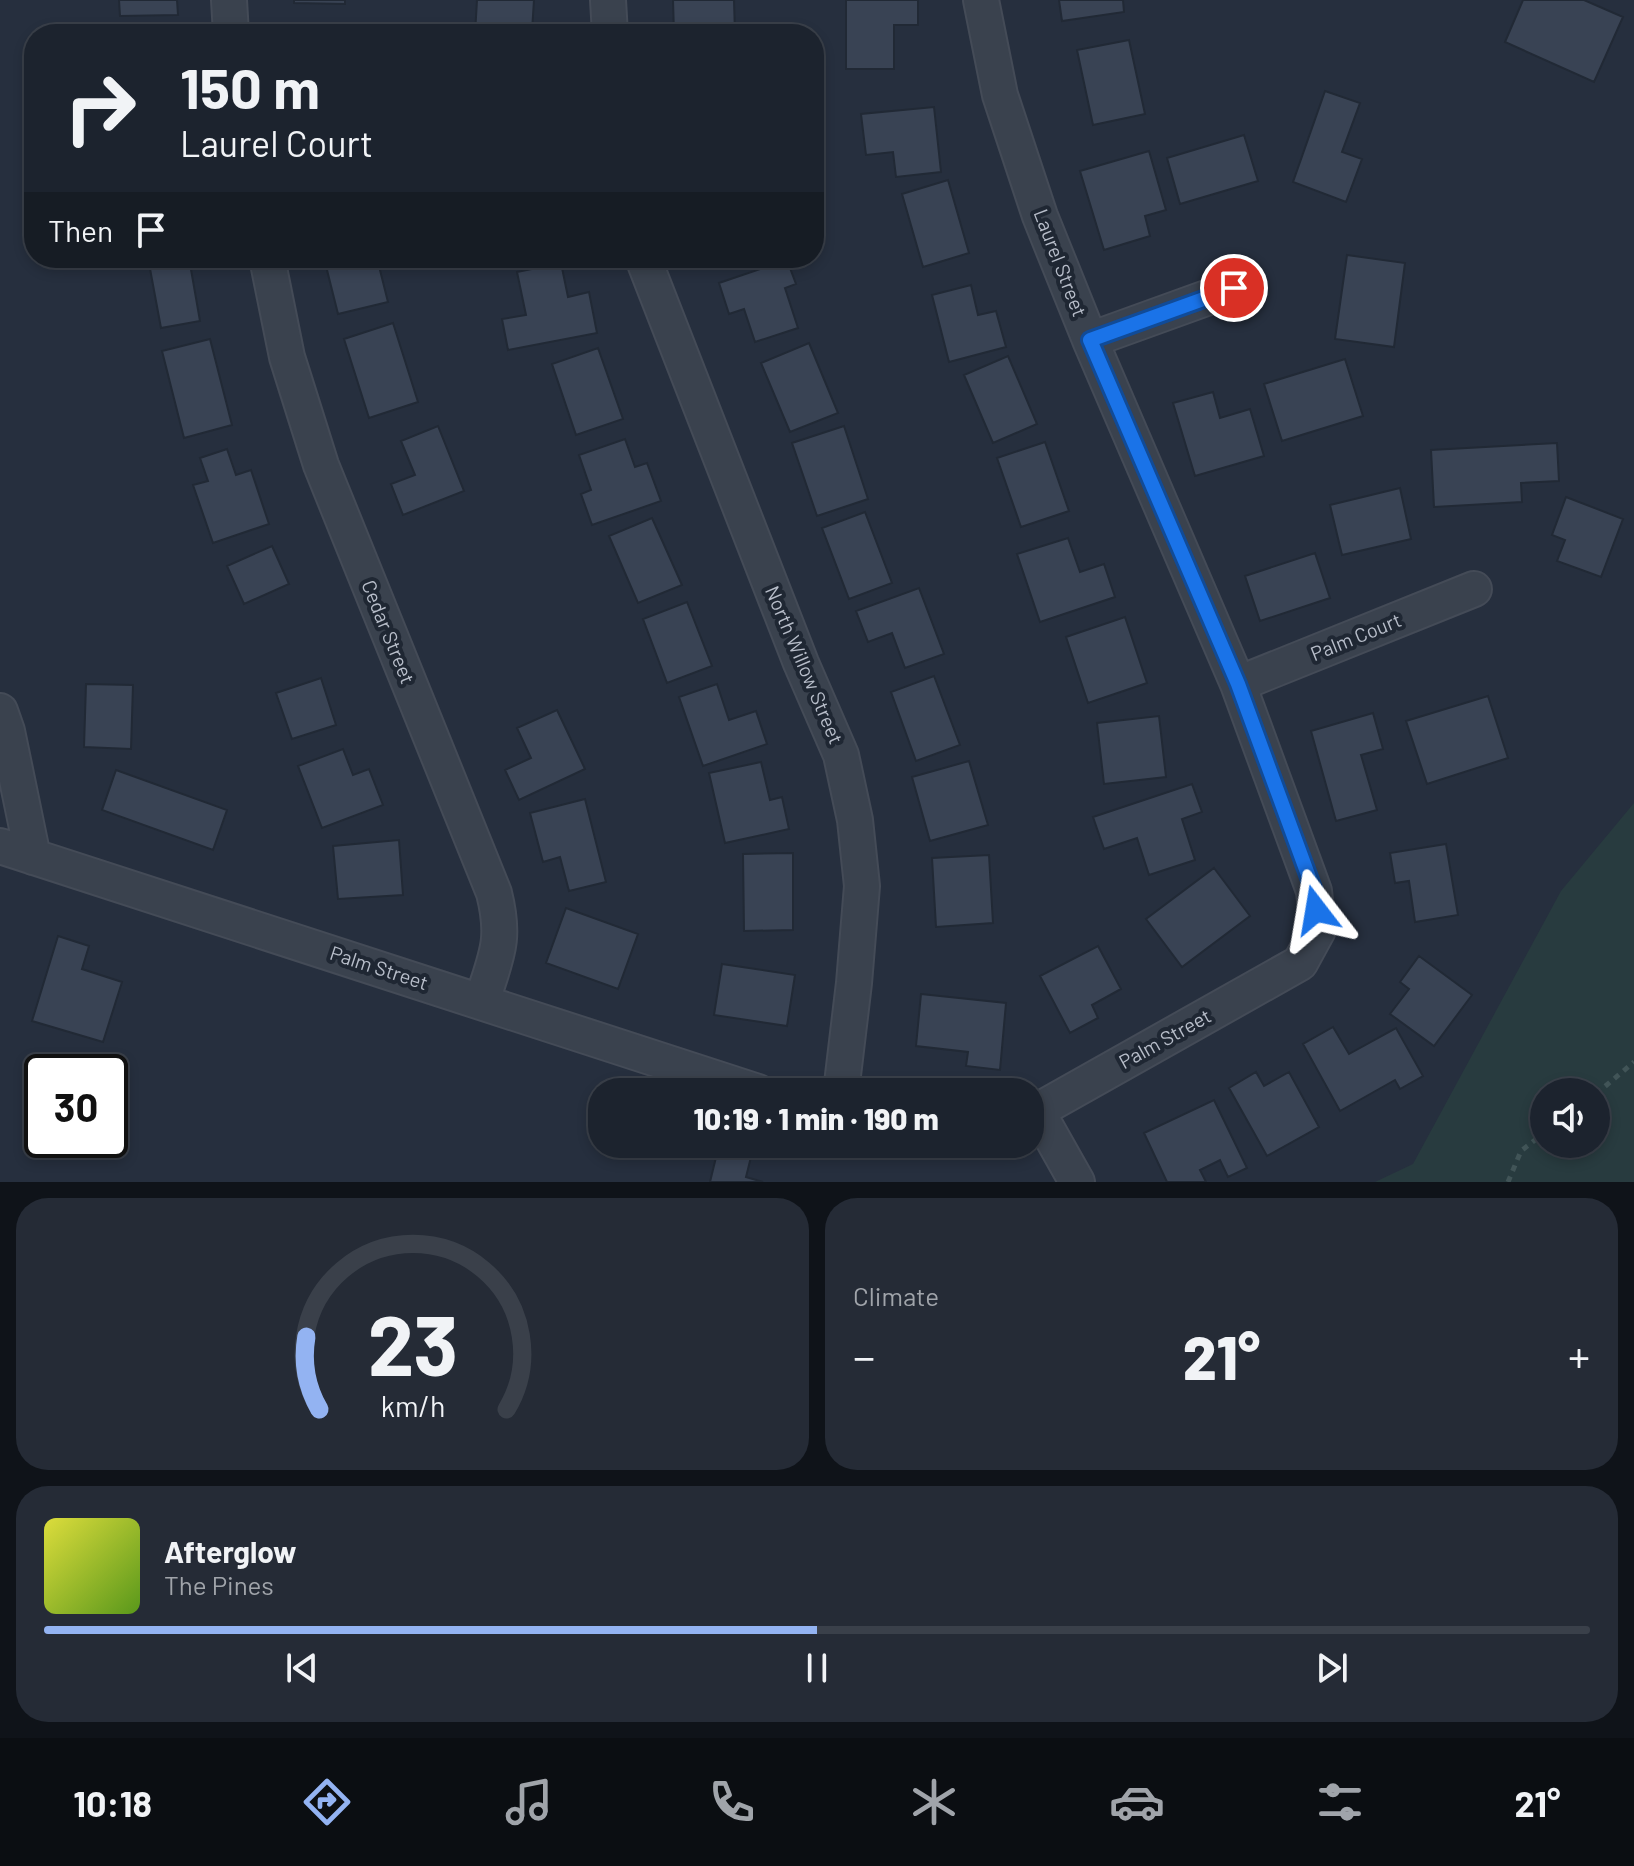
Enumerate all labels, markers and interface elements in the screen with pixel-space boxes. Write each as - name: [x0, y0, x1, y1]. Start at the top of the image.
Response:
- text: 150 m: [180, 53, 320, 120]
- icon: right: [48, 56, 152, 160]
- text: Laurel Court: [180, 121, 373, 164]
- street label: Laurel Street: [1029, 205, 1092, 320]
- icon: arrive: [129, 208, 173, 252]
- text: Then: [48, 212, 113, 248]
- pin: [1200, 254, 1268, 322]
- icon: arrive: [1212, 266, 1256, 310]
- street label: Cedar Street: [357, 576, 421, 687]
- street label: North Willow Street: [761, 582, 849, 747]
- street label: Palm Court: [1307, 607, 1405, 665]
- position arrow: [1274, 868, 1358, 952]
- street label: Palm Street: [327, 940, 431, 994]
- street label: Palm Street: [1114, 1003, 1215, 1073]
- speed limit sign: 30: [24, 1054, 128, 1158]
- map controls: [1530, 1078, 1610, 1158]
- button: sound: [1530, 1078, 1610, 1158]
- text: 10:19 · 1 min · 190 m: [693, 1100, 939, 1136]
- text: Climate: [853, 1280, 939, 1311]
- text: 23: [367, 1293, 458, 1393]
- text: 21°: [1183, 1320, 1260, 1392]
- text: −: [853, 1329, 875, 1382]
- text: +: [1568, 1329, 1590, 1382]
- text: km/h: [380, 1388, 445, 1423]
- text: Afterglow: [164, 1533, 297, 1569]
- text: The Pines: [164, 1569, 274, 1600]
- icon: previous: [280, 1646, 324, 1690]
- icon: pause: [795, 1646, 839, 1690]
- icon: next: [1310, 1646, 1354, 1690]
- icon: directions: [299, 1774, 355, 1830]
- icon: music: [501, 1774, 557, 1830]
- icon: phone: [704, 1774, 760, 1830]
- icon: climate: [906, 1774, 962, 1830]
- icon: car: [1109, 1774, 1165, 1830]
- icon: filters: [1312, 1774, 1368, 1830]
- text: 10:18: [73, 1781, 152, 1824]
- text: 21°: [1514, 1781, 1561, 1824]

